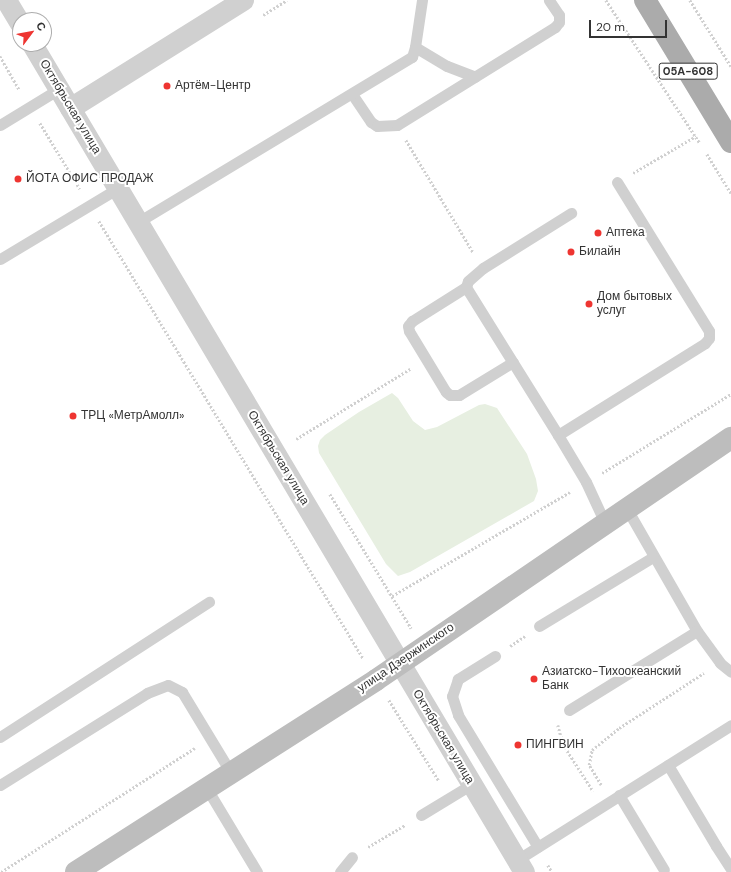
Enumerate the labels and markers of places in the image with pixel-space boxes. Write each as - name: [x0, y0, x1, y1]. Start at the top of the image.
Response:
- place label: Артём-Центр: [175, 79, 251, 93]
- marker: Артём-Центр: [162, 81, 172, 91]
- place label: ЙОТА ОФИС ПРОДАЖ: [26, 172, 154, 186]
- marker: ЙОТА ОФИС ПРОДАЖ: [13, 174, 23, 184]
- place label: Аптека: [606, 226, 645, 240]
- marker: Аптека: [593, 228, 603, 238]
- place label: Билайн: [579, 245, 621, 259]
- marker: Билайн: [566, 247, 576, 257]
- place label: Дом бытовых услуг: [597, 290, 672, 318]
- marker: Дом бытовых услуг: [584, 299, 594, 309]
- place label: ТРЦ «МетрАмолл»: [81, 409, 184, 423]
- marker: ТРЦ «МетрАмолл»: [68, 411, 78, 421]
- place label: Азиатско-Тихоокеанский Банк: [542, 665, 681, 693]
- marker: Азиатско-Тихоокеанский Банк: [529, 674, 539, 684]
- place label: ПИНГВИН: [526, 738, 584, 752]
- marker: ПИНГВИН: [513, 740, 523, 750]

